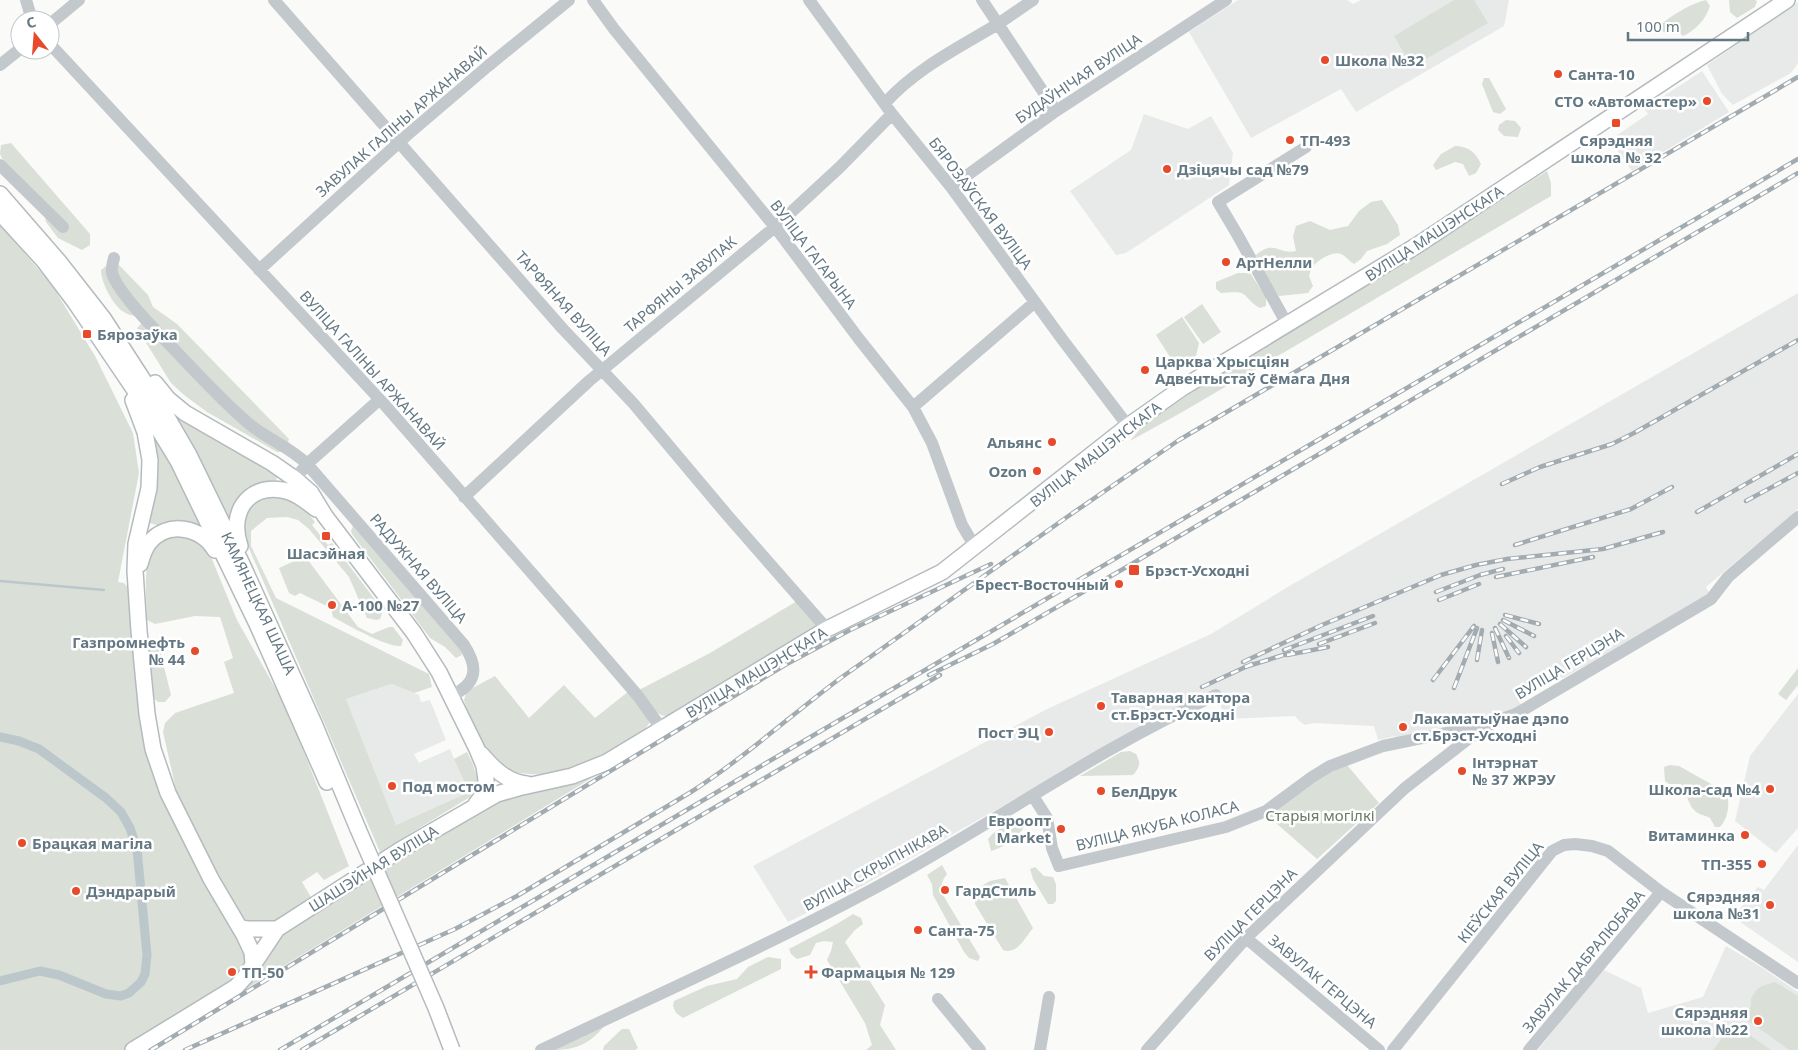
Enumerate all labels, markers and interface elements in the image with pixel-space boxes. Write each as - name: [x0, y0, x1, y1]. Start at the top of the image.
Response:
- north arrow: [10, 10, 60, 60]
- scale bar: [1628, 10, 1748, 42]
- text: С: [24, 12, 38, 32]
- text: 100 m: [1636, 16, 1680, 36]
- street label: БУДАЎНІЧАЯ ВУЛІЦА: [1011, 28, 1145, 128]
- street label: ЗАВУЛАК ГАЛІНЫ АРЖАНАВАЙ: [311, 41, 491, 201]
- place label: Школа №32: [1335, 50, 1424, 70]
- marker: Школа №32: [1319, 54, 1331, 66]
- place label: Санта-10: [1568, 64, 1635, 84]
- marker: Санта-10: [1552, 68, 1564, 80]
- place label: СТО «Автомастер»: [1554, 91, 1697, 111]
- marker: СТО «Автомастер»: [1701, 95, 1713, 107]
- marker: Сярэдняя школа № 32: [1610, 117, 1622, 129]
- place label: ТП-493: [1300, 130, 1351, 150]
- place label: Сярэдняя школа № 32: [1570, 130, 1662, 167]
- street label: БЯРОЗАЎСКАЯ ВУЛІЦА: [925, 133, 1038, 273]
- marker: ТП-493: [1284, 134, 1296, 146]
- place label: Дзіцячы сад №79: [1177, 159, 1309, 179]
- marker: Дзіцячы сад №79: [1161, 163, 1173, 175]
- street label: ВУЛІЦА МАШЭНСКАГА: [1361, 180, 1507, 285]
- street label: ВУЛІЦА ГАГАРЫНА: [766, 195, 862, 313]
- street label: ТАРФЯНЫ ЗАВУЛАК: [620, 231, 741, 337]
- street label: ТАРФЯНАЯ ВУЛІЦА: [512, 246, 617, 360]
- place label: АртНелли: [1236, 252, 1312, 272]
- marker: АртНелли: [1220, 256, 1232, 268]
- street label: ВУЛІЦА ГАЛІНЫ АРЖАНАВАЙ: [296, 286, 450, 454]
- place label: Бярозаўка: [97, 324, 178, 344]
- marker: Бярозаўка: [81, 328, 93, 340]
- place label: Царква Хрысціян Адвентыстаў Сёмага Дня: [1155, 351, 1350, 388]
- marker: Царква Хрысціян Адвентыстаў Сёмага Дня: [1139, 364, 1151, 376]
- street label: ВУЛІЦА МАШЭНСКАГА: [1025, 396, 1165, 512]
- place label: Альянс: [987, 432, 1042, 452]
- marker: Альянс: [1046, 436, 1058, 448]
- place label: Ozon: [989, 461, 1027, 481]
- marker: Ozon: [1031, 465, 1043, 477]
- street label: РАДУЖНАЯ ВУЛІЦА: [366, 509, 472, 627]
- street label: КАМЯНЕЦКАЯ ШАША: [217, 528, 301, 678]
- marker: Шасэйная: [320, 530, 332, 542]
- place label: Шасэйная: [287, 543, 365, 563]
- place label: Брэст-Усходні: [1145, 560, 1250, 580]
- marker: Брэст-Усходні: [1127, 563, 1141, 577]
- place label: Брест-Восточный: [975, 574, 1109, 594]
- marker: Брест-Восточный: [1113, 578, 1125, 590]
- place label: А-100 №27: [342, 595, 420, 615]
- marker: А-100 №27: [326, 599, 338, 611]
- street label: ВУЛІЦА МАШЭНСКАГА: [682, 622, 831, 722]
- street label: ВУЛІЦА ГЕРЦЭНА: [1511, 622, 1627, 703]
- place label: Газпромнефть № 44: [72, 632, 185, 669]
- marker: Газпромнефть № 44: [189, 645, 201, 657]
- place label: Таварная кантора ст.Брэст-Усходні: [1111, 687, 1250, 724]
- marker: Таварная кантора ст.Брэст-Усходні: [1095, 700, 1107, 712]
- place label: Лакаматыўнае дэпо ст.Брэст-Усходні: [1413, 708, 1569, 745]
- marker: Лакаматыўнае дэпо ст.Брэст-Усходні: [1397, 721, 1409, 733]
- place label: Пост ЭЦ: [977, 722, 1039, 742]
- marker: Пост ЭЦ: [1043, 726, 1055, 738]
- place label: Інтэрнат № 37 ЖРЭУ: [1472, 752, 1556, 789]
- marker: Інтэрнат № 37 ЖРЭУ: [1456, 765, 1468, 777]
- place label: Под мостом: [402, 776, 495, 796]
- place label: Школа-сад №4: [1648, 779, 1760, 799]
- marker: Под мостом: [386, 780, 398, 792]
- place label: БелДрук: [1111, 781, 1178, 801]
- marker: Школа-сад №4: [1764, 783, 1776, 795]
- marker: БелДрук: [1095, 785, 1107, 797]
- street label: ВУЛІЦА ЯКУБА КОЛАСА: [1074, 795, 1241, 855]
- park label: Старыя могілкі: [1265, 805, 1375, 825]
- place label: Евроопт Market: [988, 810, 1051, 847]
- street label: ВУЛІЦА СКРЫПНІКАВА: [799, 819, 951, 915]
- street label: ШАШЭЙНАЯ ВУЛІЦА: [305, 820, 442, 916]
- marker: Евроопт Market: [1055, 823, 1067, 835]
- place label: Витаминка: [1648, 825, 1735, 845]
- marker: Витаминка: [1739, 829, 1751, 841]
- place label: Брацкая магіла: [32, 833, 152, 853]
- marker: Брацкая магіла: [16, 837, 28, 849]
- street label: КІЕЎСКАЯ ВУЛІЦА: [1453, 837, 1548, 947]
- place label: ТП-355: [1701, 854, 1752, 874]
- marker: ТП-355: [1756, 858, 1768, 870]
- street label: ВУЛІЦА ГЕРЦЭНА: [1199, 863, 1301, 965]
- place label: ГардСтиль: [955, 880, 1036, 900]
- place label: Дэндрарый: [86, 881, 176, 901]
- marker: ГардСтиль: [939, 884, 951, 896]
- marker: Дэндрарый: [70, 885, 82, 897]
- street label: ЗАВУЛАК ДАБРАЛЮБАВА: [1517, 885, 1649, 1037]
- place label: Сярэдняя школа №31: [1673, 886, 1760, 923]
- marker: Сярэдняя школа №31: [1764, 899, 1776, 911]
- place label: Санта-75: [928, 920, 995, 940]
- marker: Санта-75: [912, 924, 924, 936]
- street label: ЗАВУЛАК ГЕРЦЭНА: [1265, 930, 1382, 1033]
- place label: ТП-50: [242, 962, 284, 982]
- place label: Фармацыя № 129: [821, 962, 956, 982]
- marker: ТП-50: [226, 966, 238, 978]
- marker: Фармацыя № 129: [805, 966, 817, 978]
- place label: Сярэдняя школа №22: [1661, 1002, 1748, 1039]
- marker: Сярэдняя школа №22: [1752, 1015, 1764, 1027]

